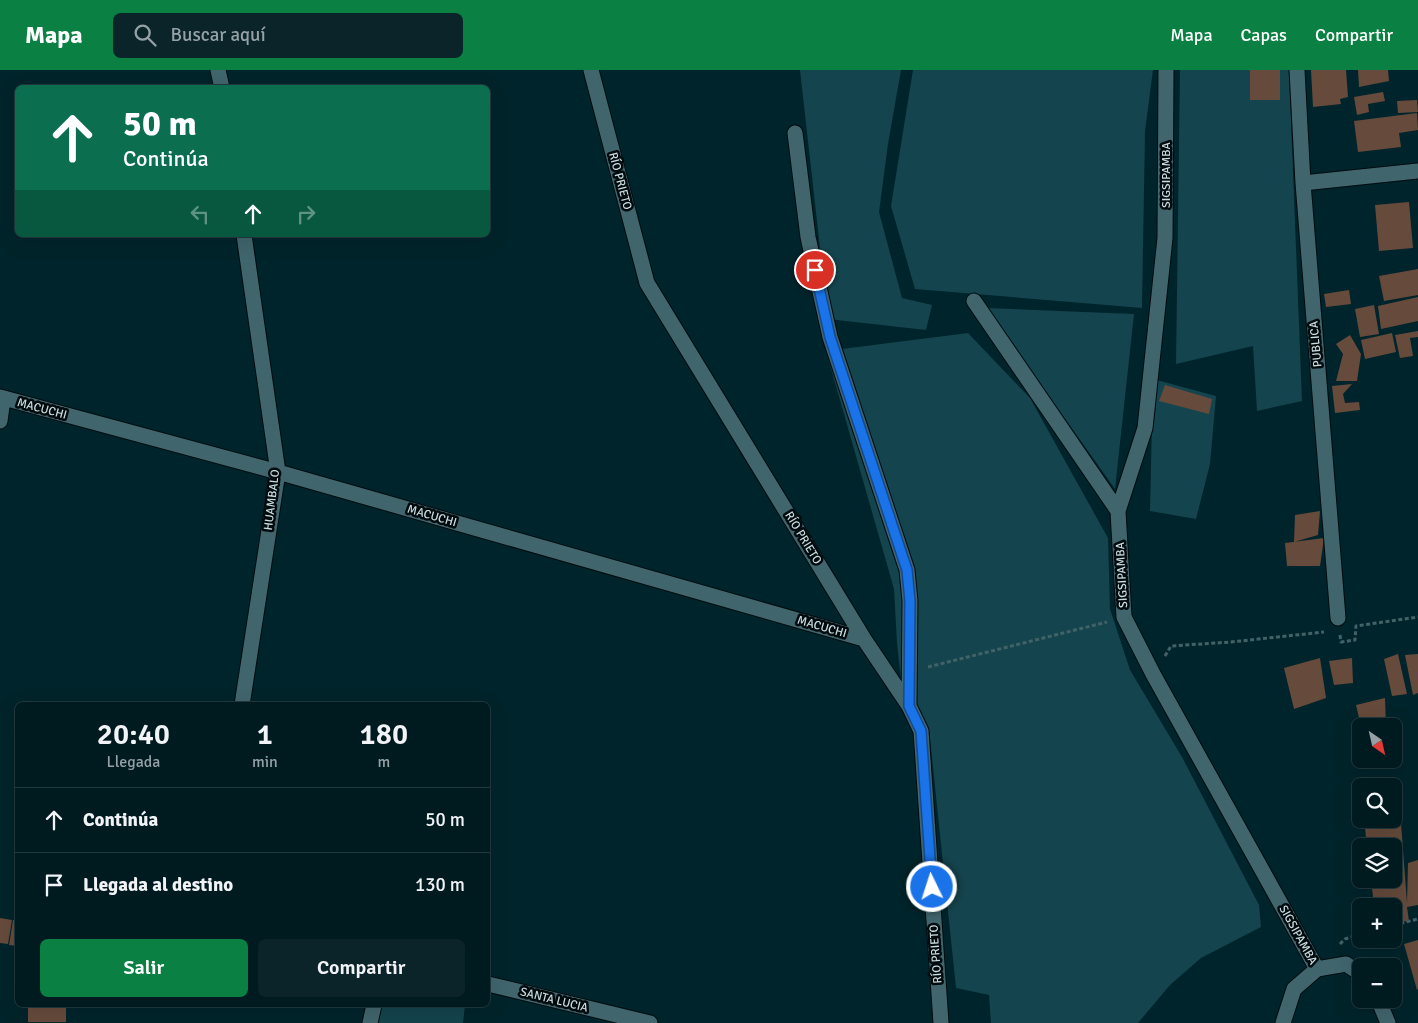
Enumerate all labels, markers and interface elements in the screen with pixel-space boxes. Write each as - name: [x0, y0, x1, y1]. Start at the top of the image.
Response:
- search box: [113, 13, 463, 58]
- text: Mapa: [25, 20, 83, 50]
- icon: search: [131, 21, 159, 49]
- text: Buscar aquí: [171, 23, 266, 47]
- text: Mapa: [1170, 24, 1213, 46]
- text: Capas: [1241, 24, 1287, 46]
- text: Compartir: [1315, 24, 1393, 46]
- text: 50 m: [123, 102, 197, 145]
- icon: ahead: [40, 105, 105, 170]
- street label: SIGSIPAMBA: [1159, 141, 1174, 208]
- text: Continúa: [123, 145, 209, 172]
- street label: RÍO PRIETO: [605, 151, 635, 212]
- icon: left: [186, 200, 214, 228]
- icon: ahead: [239, 200, 267, 228]
- icon: right: [292, 200, 320, 228]
- pin: [794, 249, 836, 291]
- icon: arrive: [801, 256, 829, 284]
- street label: PUBLICA: [1306, 320, 1325, 368]
- street label: MACUCHI: [15, 395, 69, 423]
- street label: HUAMBALO: [261, 469, 283, 531]
- street label: MACUCHI: [405, 502, 459, 530]
- street label: RÍO PRIETO: [781, 509, 825, 567]
- street label: SIGSIPAMBA: [1113, 541, 1131, 608]
- street label: MACUCHI: [795, 613, 849, 641]
- text: 20:40: [97, 716, 170, 753]
- text: 1: [257, 716, 273, 753]
- text: 180: [360, 716, 408, 753]
- north arrow: [1352, 718, 1402, 768]
- map controls: [1352, 718, 1402, 1008]
- text: Llegada: [107, 752, 160, 772]
- text: min: [252, 752, 278, 772]
- text: m: [377, 752, 390, 772]
- button: search: [1352, 778, 1402, 828]
- icon: ahead: [40, 806, 68, 834]
- text: Continúa: [83, 808, 158, 832]
- text: 50 m: [425, 808, 465, 832]
- button: layers: [1352, 838, 1402, 888]
- position arrow: [905, 860, 957, 912]
- icon: arrive: [40, 871, 68, 899]
- text: Llegada al destino: [83, 873, 233, 897]
- text: 130 m: [415, 873, 465, 897]
- button: +: [1352, 898, 1402, 948]
- street label: SIGSIPAMBA: [1275, 903, 1321, 968]
- street label: RÍO PRIETO: [926, 924, 946, 984]
- button: Salir: [40, 939, 248, 997]
- button: Compartir: [258, 939, 465, 997]
- button: −: [1352, 958, 1402, 1008]
- street label: SANTA LUCIA: [519, 984, 590, 1016]

